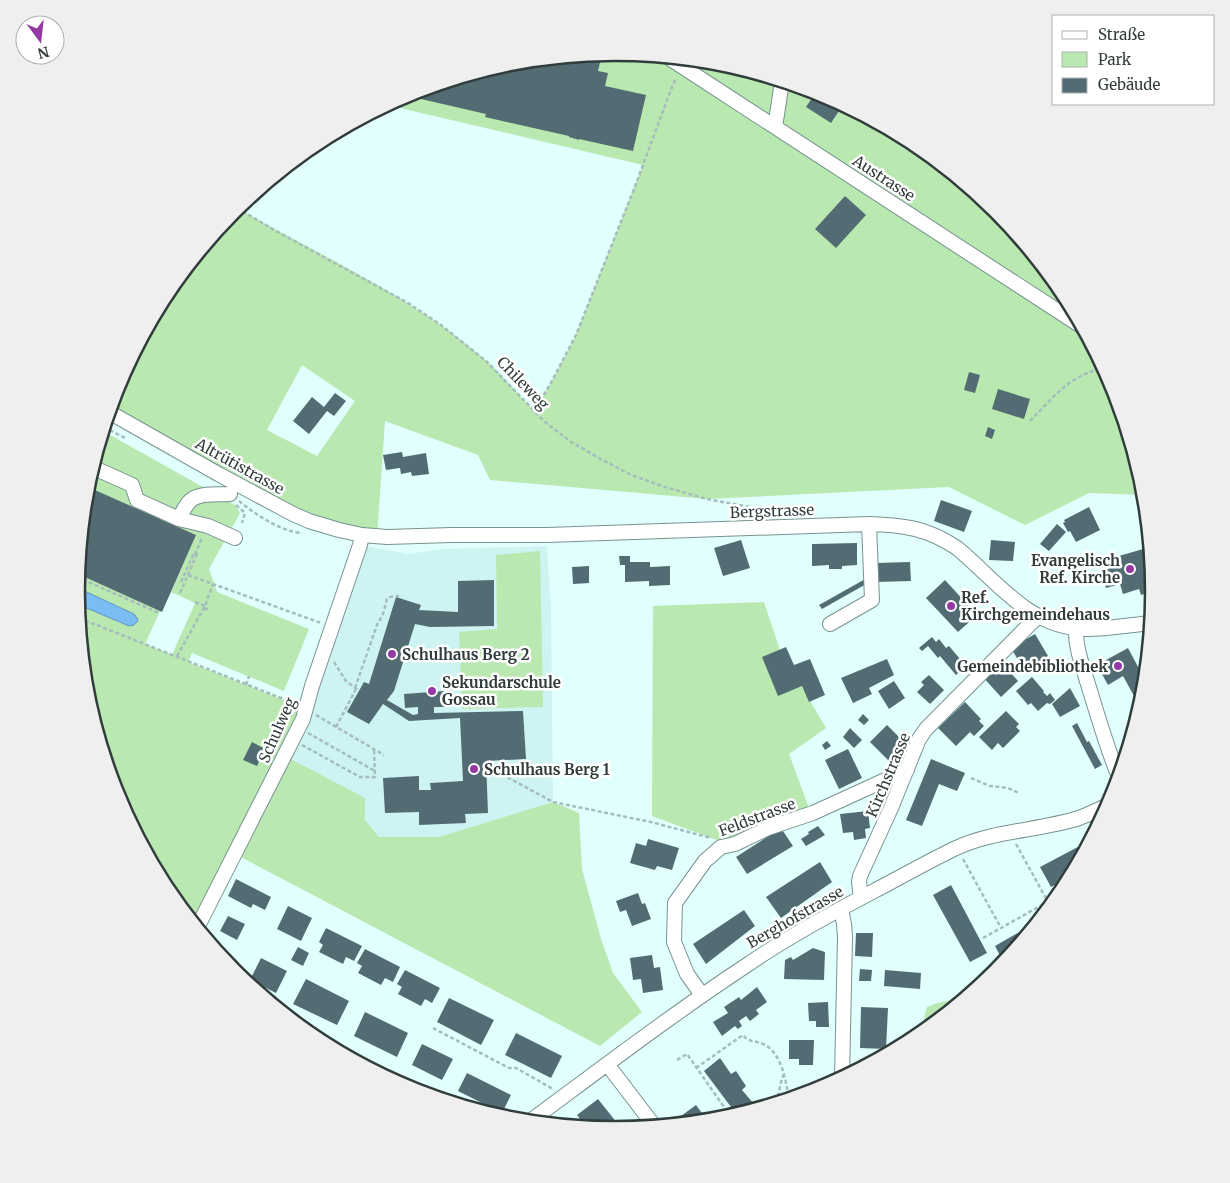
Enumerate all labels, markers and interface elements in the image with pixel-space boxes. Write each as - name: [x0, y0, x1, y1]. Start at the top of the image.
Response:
- north arrow: [15, 15, 65, 65]
- legend: [1052, 15, 1215, 105]
- text: Straße: [1098, 25, 1145, 44]
- text: N: [36, 42, 51, 63]
- text: Park: [1098, 50, 1132, 69]
- text: Gebäude: [1098, 75, 1161, 94]
- street label: Austrasse: [849, 150, 919, 205]
- street label: Chileweg: [493, 352, 553, 414]
- street label: Altrütistrasse: [191, 433, 288, 498]
- street label: Bergstrasse: [730, 500, 815, 522]
- place label: Evangelisch Ref. Kirche: [1031, 551, 1120, 587]
- marker: Evangelisch Ref. Kirche: [1124, 563, 1136, 575]
- place label: Ref. Kirchgemeindehaus: [961, 588, 1110, 624]
- marker: Ref. Kirchgemeindehaus: [945, 600, 957, 612]
- place label: Schulhaus Berg 2: [402, 645, 530, 664]
- marker: Schulhaus Berg 2: [386, 648, 398, 660]
- place label: Gemeindebibliothek: [957, 657, 1108, 676]
- marker: Gemeindebibliothek: [1112, 660, 1124, 672]
- place label: Sekundarschule Gossau: [442, 673, 561, 709]
- marker: Sekundarschule Gossau: [426, 685, 438, 697]
- street label: Schulweg: [254, 694, 300, 766]
- street label: Kirchstrasse: [862, 730, 914, 820]
- place label: Schulhaus Berg 1: [484, 760, 610, 779]
- marker: Schulhaus Berg 1: [468, 763, 480, 775]
- street label: Feldstrasse: [716, 794, 798, 840]
- street label: Berghofstrasse: [743, 882, 847, 952]

